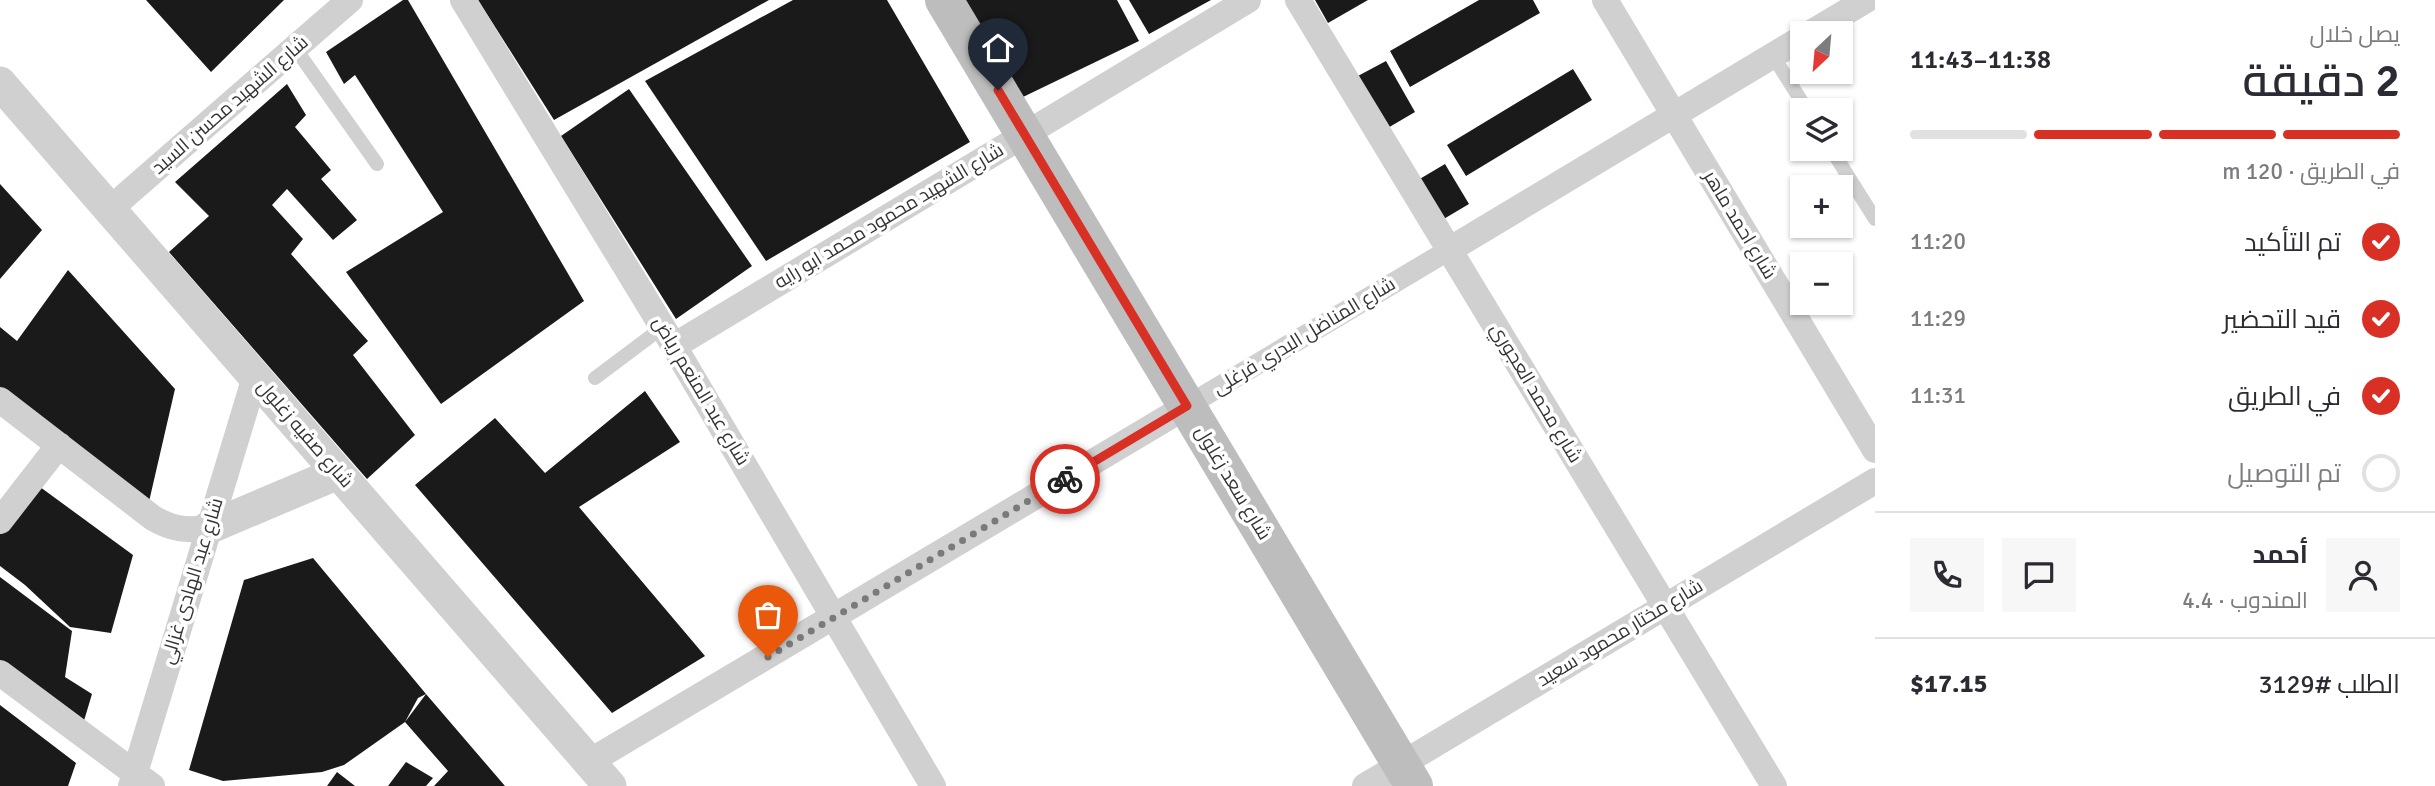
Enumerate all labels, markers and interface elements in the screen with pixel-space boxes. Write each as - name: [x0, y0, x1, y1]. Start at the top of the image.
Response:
- pin: [968, 18, 1028, 90]
- text: يصل خلال: [2310, 20, 2400, 49]
- north arrow: [1790, 21, 1853, 84]
- map controls: [1790, 21, 1853, 315]
- icon: home: [979, 29, 1017, 67]
- street label: شارع الشهيد محسن السيد: [147, 30, 314, 180]
- text: 11:38–11:43: [1910, 44, 2051, 76]
- text: 2 دقيقة: [2243, 53, 2400, 109]
- button: layers: [1790, 98, 1853, 161]
- street label: شارع الشهيد محمود محمد ابو رايه: [770, 138, 1009, 295]
- text: في الطريق · 120 m: [2222, 157, 2400, 186]
- street label: شارع احمد ماهر: [1697, 165, 1782, 284]
- button: +: [1790, 175, 1853, 238]
- icon: check: [2362, 223, 2400, 261]
- text: 11:20: [1910, 227, 1966, 256]
- text: تم التأكيد: [2244, 227, 2341, 259]
- button: −: [1790, 252, 1853, 315]
- street label: شارع المناضل البدري فرغلى: [1208, 272, 1401, 402]
- icon: check: [2362, 300, 2400, 338]
- text: 11:29: [1910, 304, 1966, 333]
- text: قيد التحضير: [2223, 304, 2341, 336]
- street label: شارع عبد المنعم رياض: [646, 312, 755, 470]
- street label: شارع محمد العجوري: [1483, 319, 1587, 468]
- street label: شارع صفيه زغلول: [251, 375, 358, 494]
- icon: check: [2362, 377, 2400, 415]
- text: 11:31: [1910, 381, 1966, 410]
- text: في الطريق: [2228, 381, 2341, 413]
- street label: شارع سعد زغلول: [1189, 422, 1276, 545]
- courier: [1030, 444, 1100, 514]
- text: تم التوصيل: [2227, 458, 2341, 490]
- icon: bike: [1046, 460, 1084, 498]
- street label: شارع عبد الهادى غزالي: [155, 495, 231, 668]
- button: phone: [1910, 538, 1984, 612]
- button: chat: [2002, 538, 2076, 612]
- button: person: [2326, 538, 2400, 612]
- text: أحمد: [2252, 539, 2308, 571]
- street label: شارع مختار محمود سعيد: [1533, 574, 1708, 693]
- pin: [738, 585, 798, 657]
- text: المندوب · 4.4: [2182, 586, 2308, 615]
- icon: bag: [749, 596, 787, 634]
- text: $17.15: [1910, 668, 1988, 700]
- text: الطلب #3129: [2258, 669, 2400, 701]

